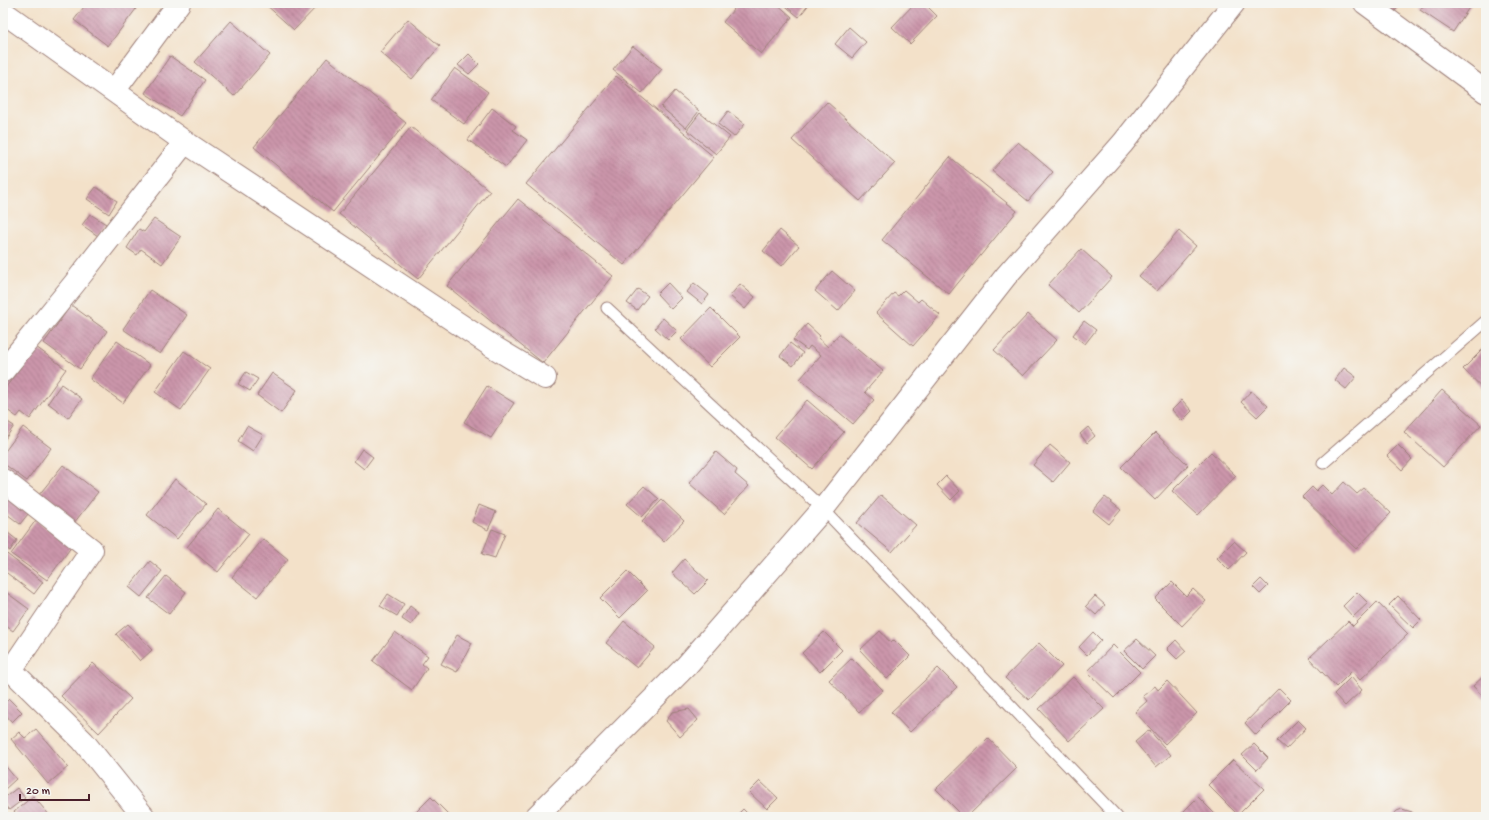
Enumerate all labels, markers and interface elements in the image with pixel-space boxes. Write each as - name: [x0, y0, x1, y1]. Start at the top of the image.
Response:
- scale bar: [20, 776, 89, 802]
- text: 20 m: [26, 785, 51, 799]

